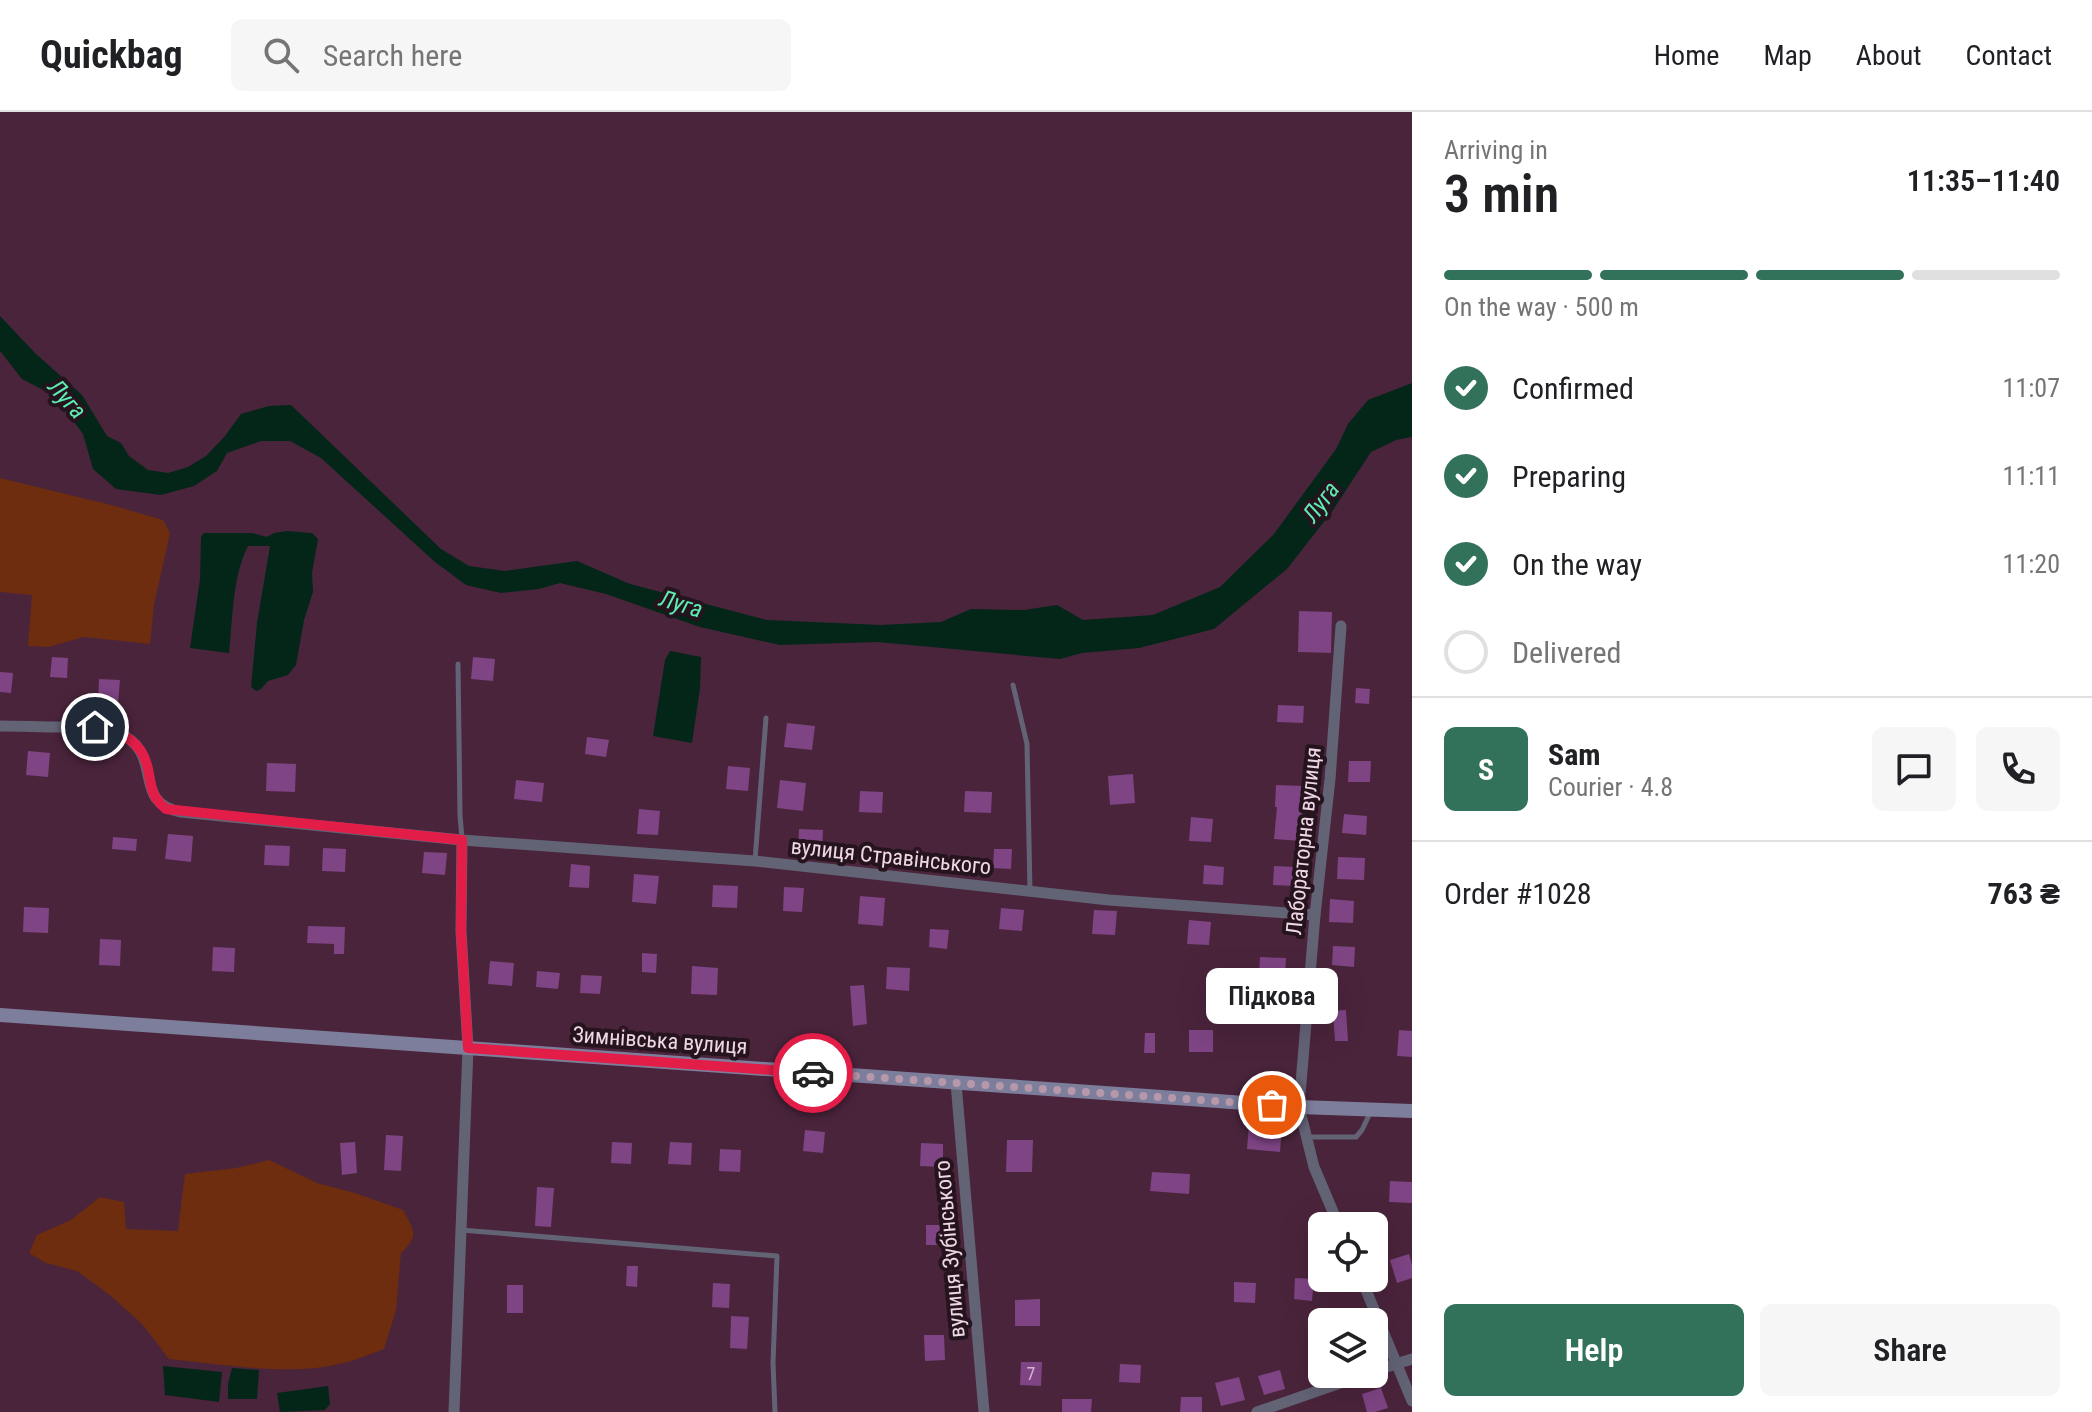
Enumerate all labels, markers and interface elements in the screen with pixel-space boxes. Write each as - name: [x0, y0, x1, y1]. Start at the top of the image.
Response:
- search box: [231, 19, 791, 91]
- text: Quickbag: [40, 33, 183, 77]
- icon: search: [259, 33, 303, 77]
- text: Search here: [323, 38, 462, 73]
- text: Home: [1654, 39, 1719, 72]
- text: Map: [1763, 39, 1812, 72]
- text: About: [1856, 39, 1922, 72]
- text: Contact: [1966, 39, 2052, 72]
- text: Arriving in: [1444, 135, 1548, 165]
- text: 11:35–11:40: [1907, 163, 2060, 198]
- text: 3 min: [1444, 164, 1559, 225]
- text: On the way · 500 m: [1444, 292, 1639, 322]
- icon: check: [1444, 366, 1488, 410]
- text: Confirmed: [1512, 371, 1634, 406]
- water label: Луга: [41, 373, 92, 425]
- text: 11:07: [2003, 373, 2060, 403]
- icon: check: [1444, 454, 1488, 498]
- text: Preparing: [1512, 459, 1626, 494]
- text: 11:11: [2003, 461, 2060, 491]
- water label: Луга: [1296, 476, 1345, 529]
- icon: check: [1444, 542, 1488, 586]
- text: On the way: [1512, 547, 1642, 582]
- text: 11:20: [2003, 549, 2060, 579]
- water label: Луга: [655, 584, 706, 624]
- text: Delivered: [1512, 635, 1621, 670]
- pin: [61, 693, 129, 761]
- icon: home: [73, 705, 117, 749]
- button: chat: [1872, 727, 1956, 811]
- button: phone: [1976, 727, 2060, 811]
- text: Sam: [1548, 737, 1601, 772]
- street label: Лабораторна вулиця: [1281, 746, 1326, 936]
- text: S: [1478, 752, 1494, 787]
- text: Courier · 4.8: [1548, 772, 1673, 802]
- street label: вулиця Стравінського: [790, 834, 992, 879]
- text: Order #1028: [1444, 876, 1592, 911]
- text: 763 ₴: [1988, 876, 2060, 911]
- callout: Підкова: [1206, 969, 1338, 1025]
- text: Підкова: [1228, 981, 1316, 1011]
- street label: Зимнівська вулиця: [572, 1022, 748, 1059]
- courier: [773, 1033, 853, 1113]
- icon: car: [791, 1051, 835, 1095]
- pin: [1238, 1071, 1306, 1139]
- icon: bag: [1250, 1083, 1294, 1127]
- street label: вулиця Зубінського: [929, 1159, 970, 1339]
- map controls: [1308, 1212, 1388, 1388]
- button: locate: [1308, 1212, 1388, 1292]
- button: Help: [1444, 1304, 1744, 1396]
- button: Share: [1760, 1304, 2060, 1396]
- button: layers: [1308, 1308, 1388, 1388]
- house number: 7: [1027, 1363, 1036, 1384]

